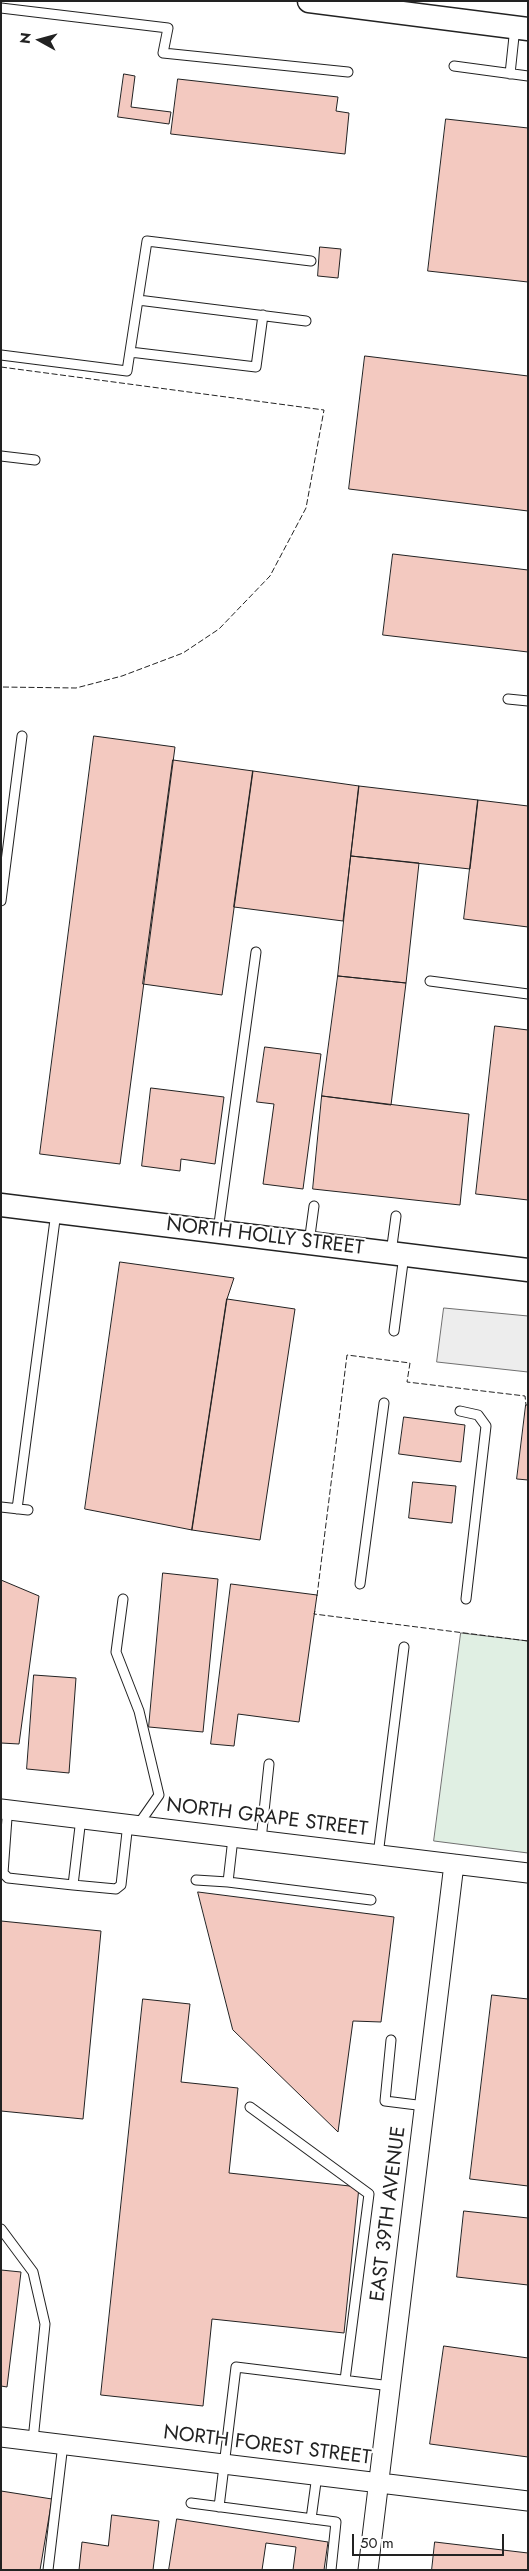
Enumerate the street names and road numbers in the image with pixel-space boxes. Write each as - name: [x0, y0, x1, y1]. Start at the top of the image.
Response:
- street label: NORTH HOLLY STREET: [165, 1213, 365, 1261]
- street label: NORTH GRAPE STREET: [165, 1794, 369, 1842]
- street label: EAST 39TH AVENUE: [366, 2125, 412, 2303]
- street label: NORTH FOREST STREET: [162, 2421, 372, 2471]

